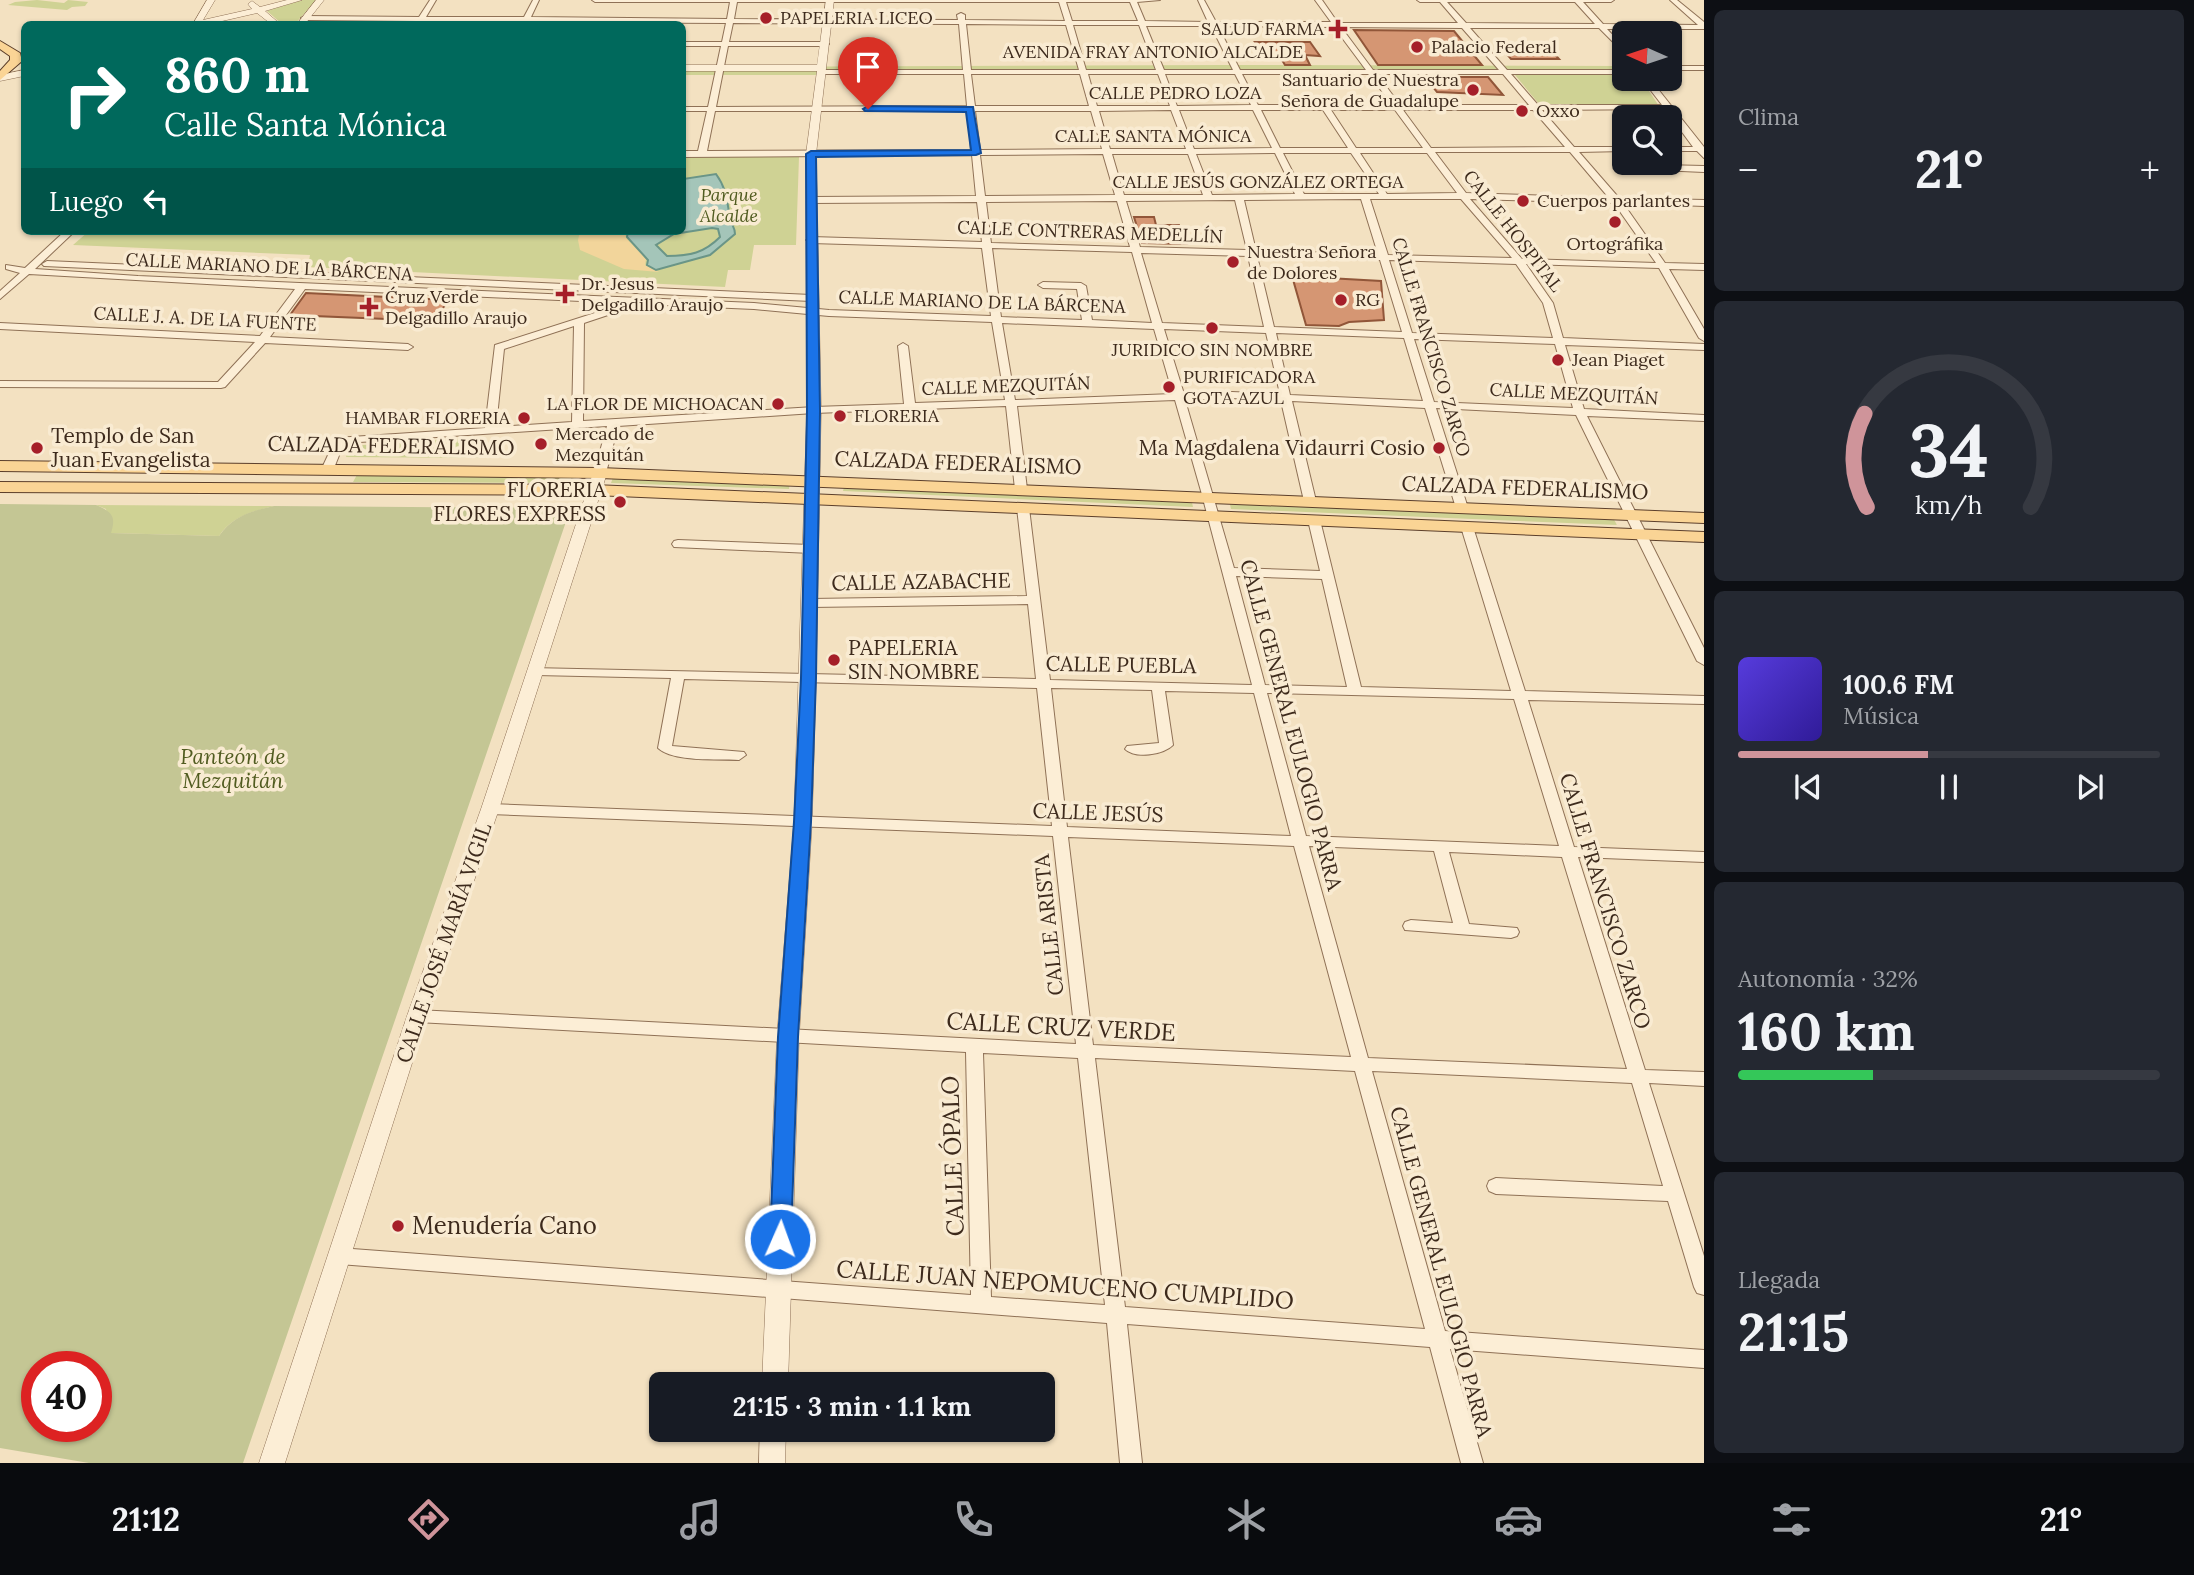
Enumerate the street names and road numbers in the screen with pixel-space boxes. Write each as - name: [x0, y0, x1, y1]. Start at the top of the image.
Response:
- street label: AVENIDA FRAY ANTONIO ALCALDE: [1002, 40, 1303, 63]
- street label: CALLE PEDRO LOZA: [1089, 81, 1262, 104]
- street label: CALLE SANTA MÓNICA: [1055, 124, 1252, 147]
- street label: CALLE HOSPITAL: [1459, 165, 1568, 297]
- street label: CALLE JESÚS GONZÁLEZ ORTEGA: [1112, 170, 1404, 193]
- street label: CALLE CONTRERAS MEDELLÍN: [957, 215, 1223, 248]
- street label: CALLE FRANCISCO ZARCO: [1387, 234, 1476, 459]
- street label: CALLE MARIANO DE LA BÁRCENA: [125, 247, 414, 286]
- street label: CALLE MARIANO DE LA BÁRCENA: [838, 285, 1127, 318]
- street label: CALLE J. A. DE LA FUENTE: [93, 301, 317, 336]
- street label: CALLE MEZQUITÁN: [921, 371, 1091, 400]
- street label: CALLE MEZQUITÁN: [1489, 378, 1659, 409]
- street label: CALZADA FEDERALISMO: [267, 430, 515, 461]
- street label: CALZADA FEDERALISMO: [834, 445, 1082, 480]
- street label: CALZADA FEDERALISMO: [1401, 470, 1649, 505]
- street label: CALLE GENERAL EULOGIO PARRA: [1234, 556, 1349, 894]
- street label: CALLE AZABACHE: [831, 566, 1011, 597]
- street label: CALLE PUEBLA: [1045, 650, 1197, 679]
- street label: CALLE FRANCISCO ZARCO: [1554, 770, 1657, 1032]
- street label: CALLE JESÚS: [1032, 797, 1164, 828]
- street label: CALLE JOSÉ MARÍA VIGIL: [390, 819, 497, 1067]
- street label: CALLE ARISTA: [1028, 852, 1069, 997]
- street label: CALLE CRUZ VERDE: [946, 1005, 1176, 1048]
- street label: CALLE ÓPALO: [934, 1075, 971, 1237]
- street label: CALLE GENERAL EULOGIO PARRA: [1384, 1103, 1499, 1441]
- street label: CALLE JUAN NEPOMUCENO CUMPLIDO: [835, 1253, 1295, 1316]

